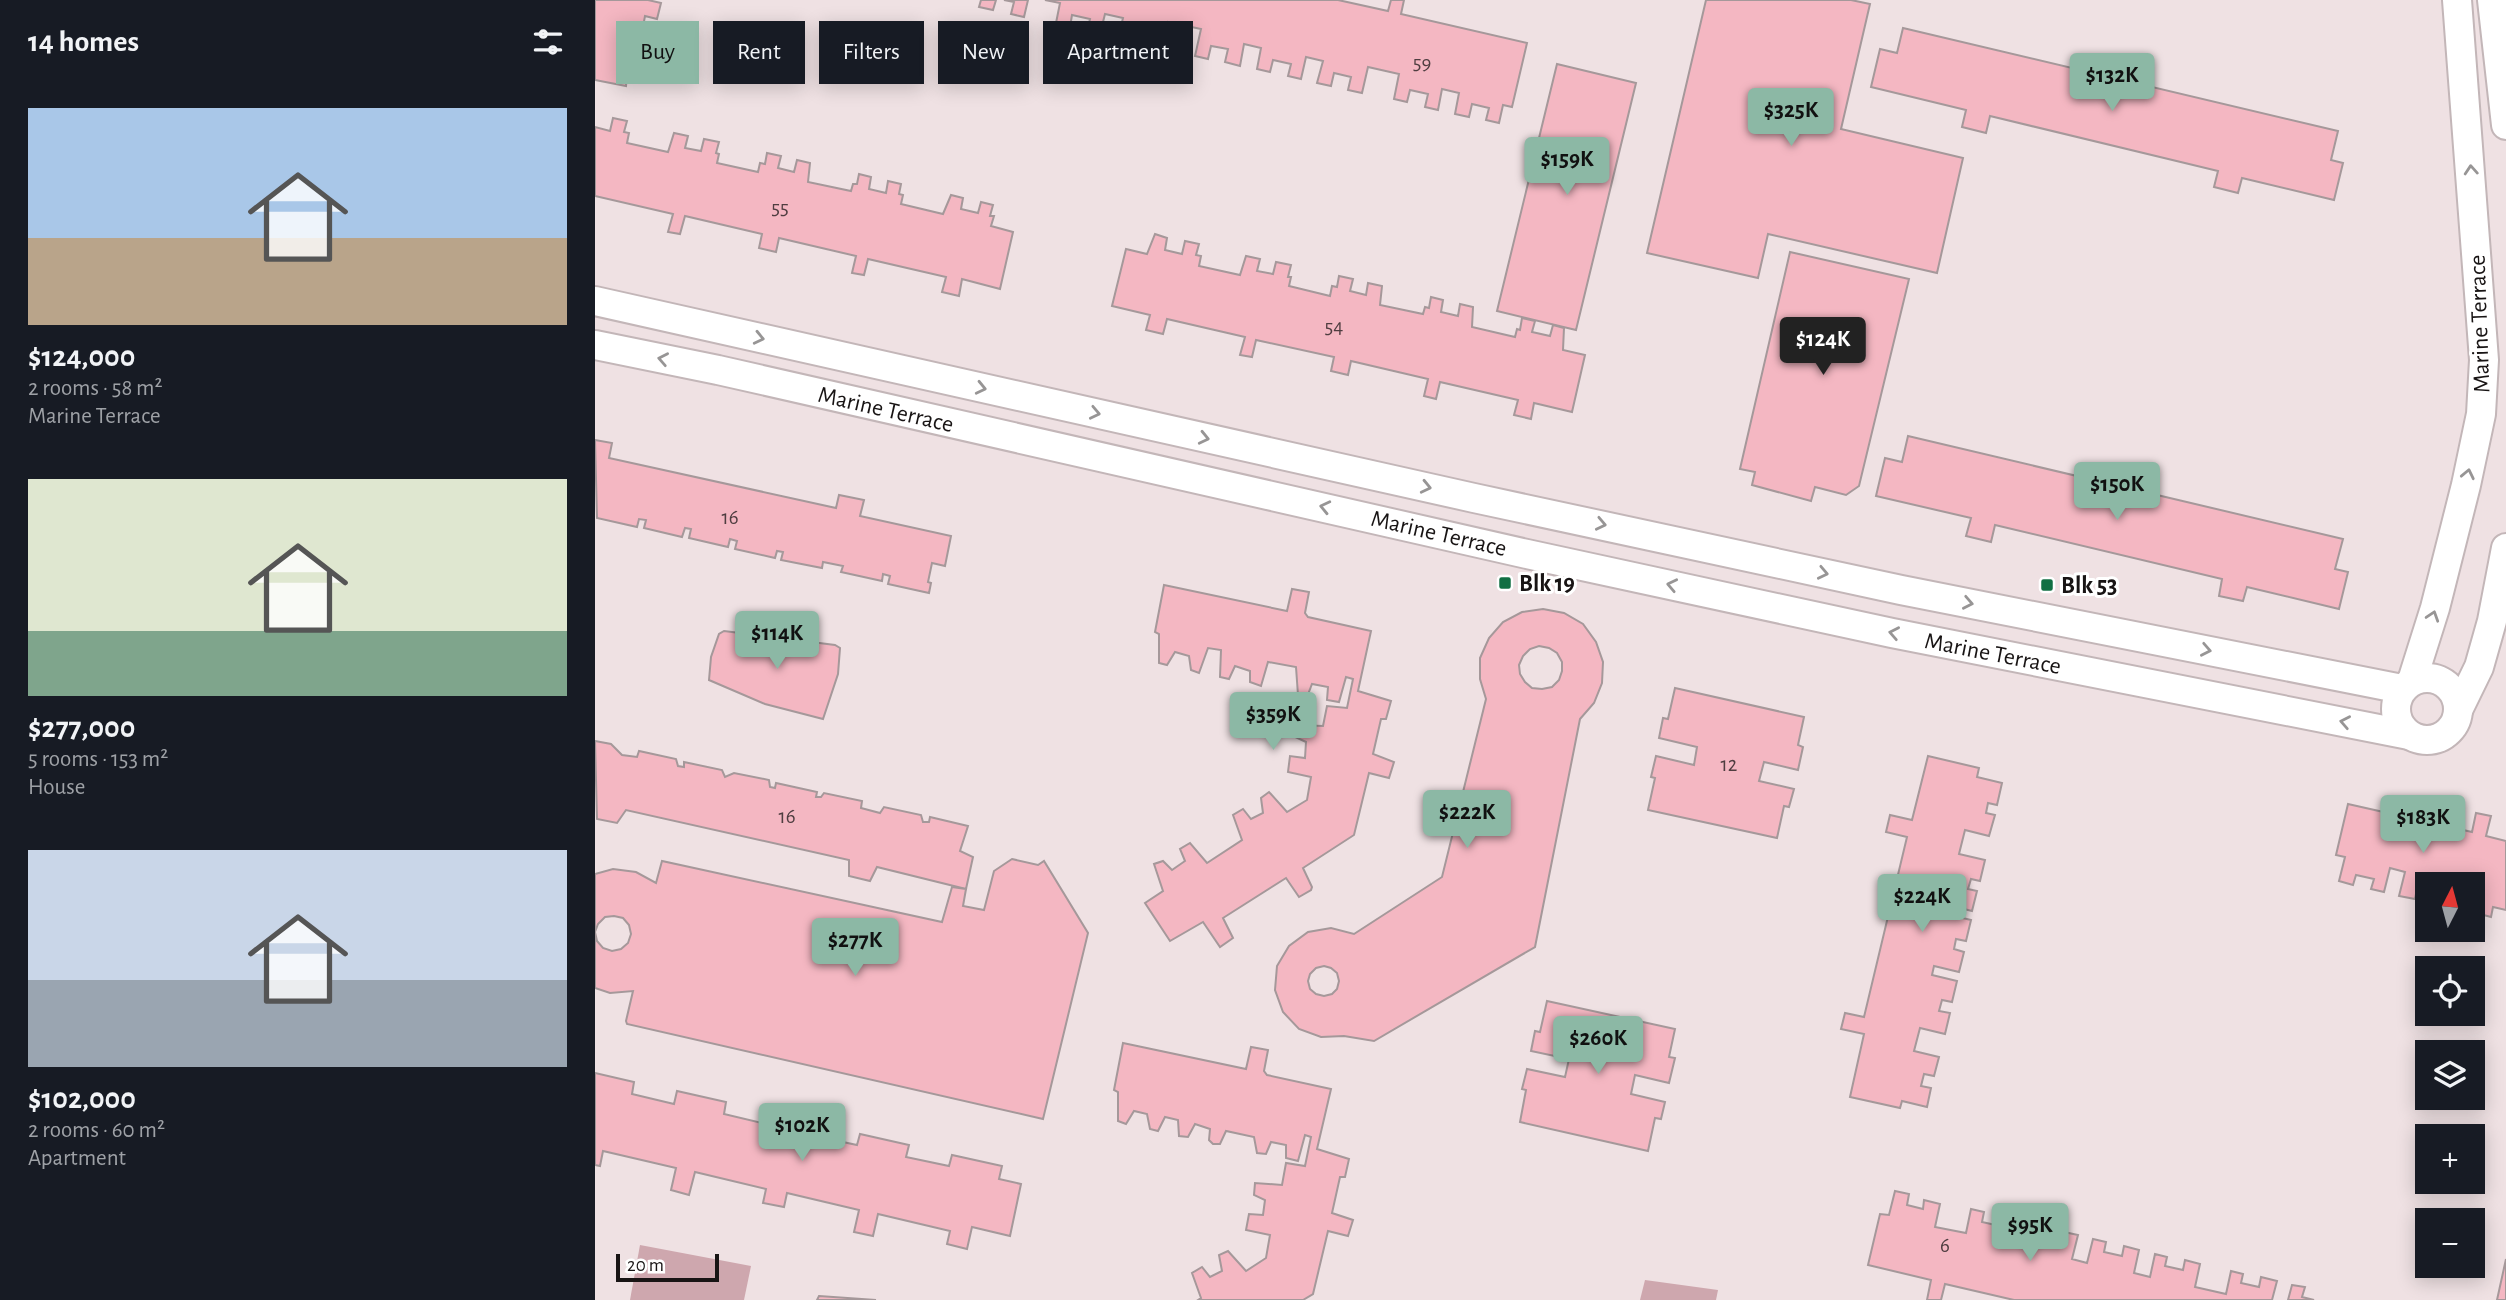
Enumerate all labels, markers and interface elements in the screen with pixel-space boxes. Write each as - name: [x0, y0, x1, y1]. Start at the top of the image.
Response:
- chip: Buy: [616, 21, 699, 84]
- chip: Rent: [713, 21, 805, 84]
- chip: Filters: [819, 21, 924, 84]
- chip: New: [938, 21, 1029, 84]
- chip: Apartment: [1043, 21, 1193, 84]
- icon: filters: [529, 23, 567, 61]
- text: 14 homes: [28, 27, 139, 57]
- house number: 59: [1413, 52, 1431, 73]
- pin: $132K: [2063, 54, 2161, 113]
- text: $132K: [2086, 64, 2138, 87]
- pin: $325K: [1742, 88, 1840, 148]
- text: $325K: [1764, 99, 1818, 122]
- pin: $159K: [1518, 138, 1616, 197]
- text: $159K: [1540, 148, 1594, 171]
- icon: home: [235, 154, 361, 280]
- one-way arrow: [2464, 164, 2479, 175]
- house number: 55: [771, 197, 789, 218]
- street label: Marine Terrace: [2466, 254, 2494, 394]
- house number: 54: [1325, 316, 1343, 337]
- pin: $124K: [1774, 318, 1872, 377]
- text: $124K: [1796, 328, 1850, 351]
- one-way arrow: [753, 330, 765, 345]
- text: $124,000: [28, 342, 135, 372]
- one-way arrow: [657, 352, 669, 367]
- text: 2 rooms · 58 m²: [28, 377, 163, 400]
- one-way arrow: [975, 380, 987, 394]
- street label: Marine Terrace: [816, 383, 956, 437]
- text: Marine Terrace: [28, 405, 161, 428]
- one-way arrow: [1089, 405, 1101, 420]
- one-way arrow: [1198, 429, 1210, 444]
- pin: $150K: [2068, 462, 2166, 522]
- one-way arrow: [2460, 468, 2474, 480]
- text: $150K: [2090, 473, 2144, 496]
- one-way arrow: [1420, 479, 1432, 494]
- one-way arrow: [1319, 501, 1331, 515]
- house number: 16: [721, 507, 739, 528]
- street label: Marine Terrace: [1369, 507, 1509, 561]
- one-way arrow: [1595, 516, 1607, 531]
- icon: home: [235, 525, 361, 651]
- one-way arrow: [1817, 564, 1829, 579]
- place label: Blk 19: [1519, 572, 1575, 596]
- place label: Blk 53: [2061, 574, 2117, 598]
- marker: Blk 19: [1497, 575, 1513, 591]
- marker: Blk 53: [2039, 577, 2055, 593]
- one-way arrow: [1666, 579, 1678, 594]
- one-way arrow: [1962, 595, 1974, 610]
- one-way arrow: [2424, 611, 2439, 623]
- pin: $114K: [728, 612, 826, 671]
- text: $114K: [751, 622, 803, 645]
- one-way arrow: [1888, 627, 1900, 642]
- street label: Marine Terrace: [1923, 629, 2063, 679]
- one-way arrow: [2200, 642, 2212, 657]
- pin: $359K: [1224, 692, 1322, 752]
- text: $359K: [1246, 703, 1300, 726]
- text: $277,000: [28, 713, 135, 743]
- one-way arrow: [2339, 715, 2351, 730]
- text: 5 rooms · 153 m²: [28, 748, 168, 771]
- house number: 12: [1721, 754, 1737, 775]
- text: House: [28, 776, 85, 799]
- pin: $222K: [1418, 790, 1516, 850]
- pin: $183K: [2374, 796, 2472, 855]
- text: $222K: [1439, 801, 1495, 824]
- house number: 16: [778, 806, 796, 827]
- text: $183K: [2396, 806, 2450, 829]
- north arrow: [2415, 872, 2485, 942]
- map controls: [2415, 872, 2485, 1278]
- pin: $224K: [1873, 874, 1971, 934]
- text: $224K: [1893, 885, 1951, 908]
- icon: home: [235, 896, 361, 1022]
- pin: $277K: [806, 918, 904, 978]
- text: $277K: [828, 929, 882, 952]
- button: locate: [2415, 956, 2485, 1026]
- pin: $260K: [1549, 1016, 1647, 1076]
- text: $260K: [1569, 1027, 1627, 1050]
- button: layers: [2415, 1040, 2485, 1110]
- text: $102,000: [28, 1084, 136, 1114]
- pin: $102K: [753, 1104, 851, 1163]
- text: $102K: [775, 1114, 829, 1137]
- text: 2 rooms · 60 m²: [28, 1119, 165, 1142]
- button: +: [2415, 1124, 2485, 1194]
- text: Apartment: [28, 1147, 126, 1170]
- pin: $95K: [1989, 1204, 2071, 1263]
- button: −: [2415, 1208, 2485, 1278]
- text: $95K: [2008, 1214, 2052, 1237]
- house number: 6: [1940, 1235, 1950, 1256]
- scale bar: [616, 1251, 719, 1283]
- text: 20 m: [627, 1256, 664, 1275]

